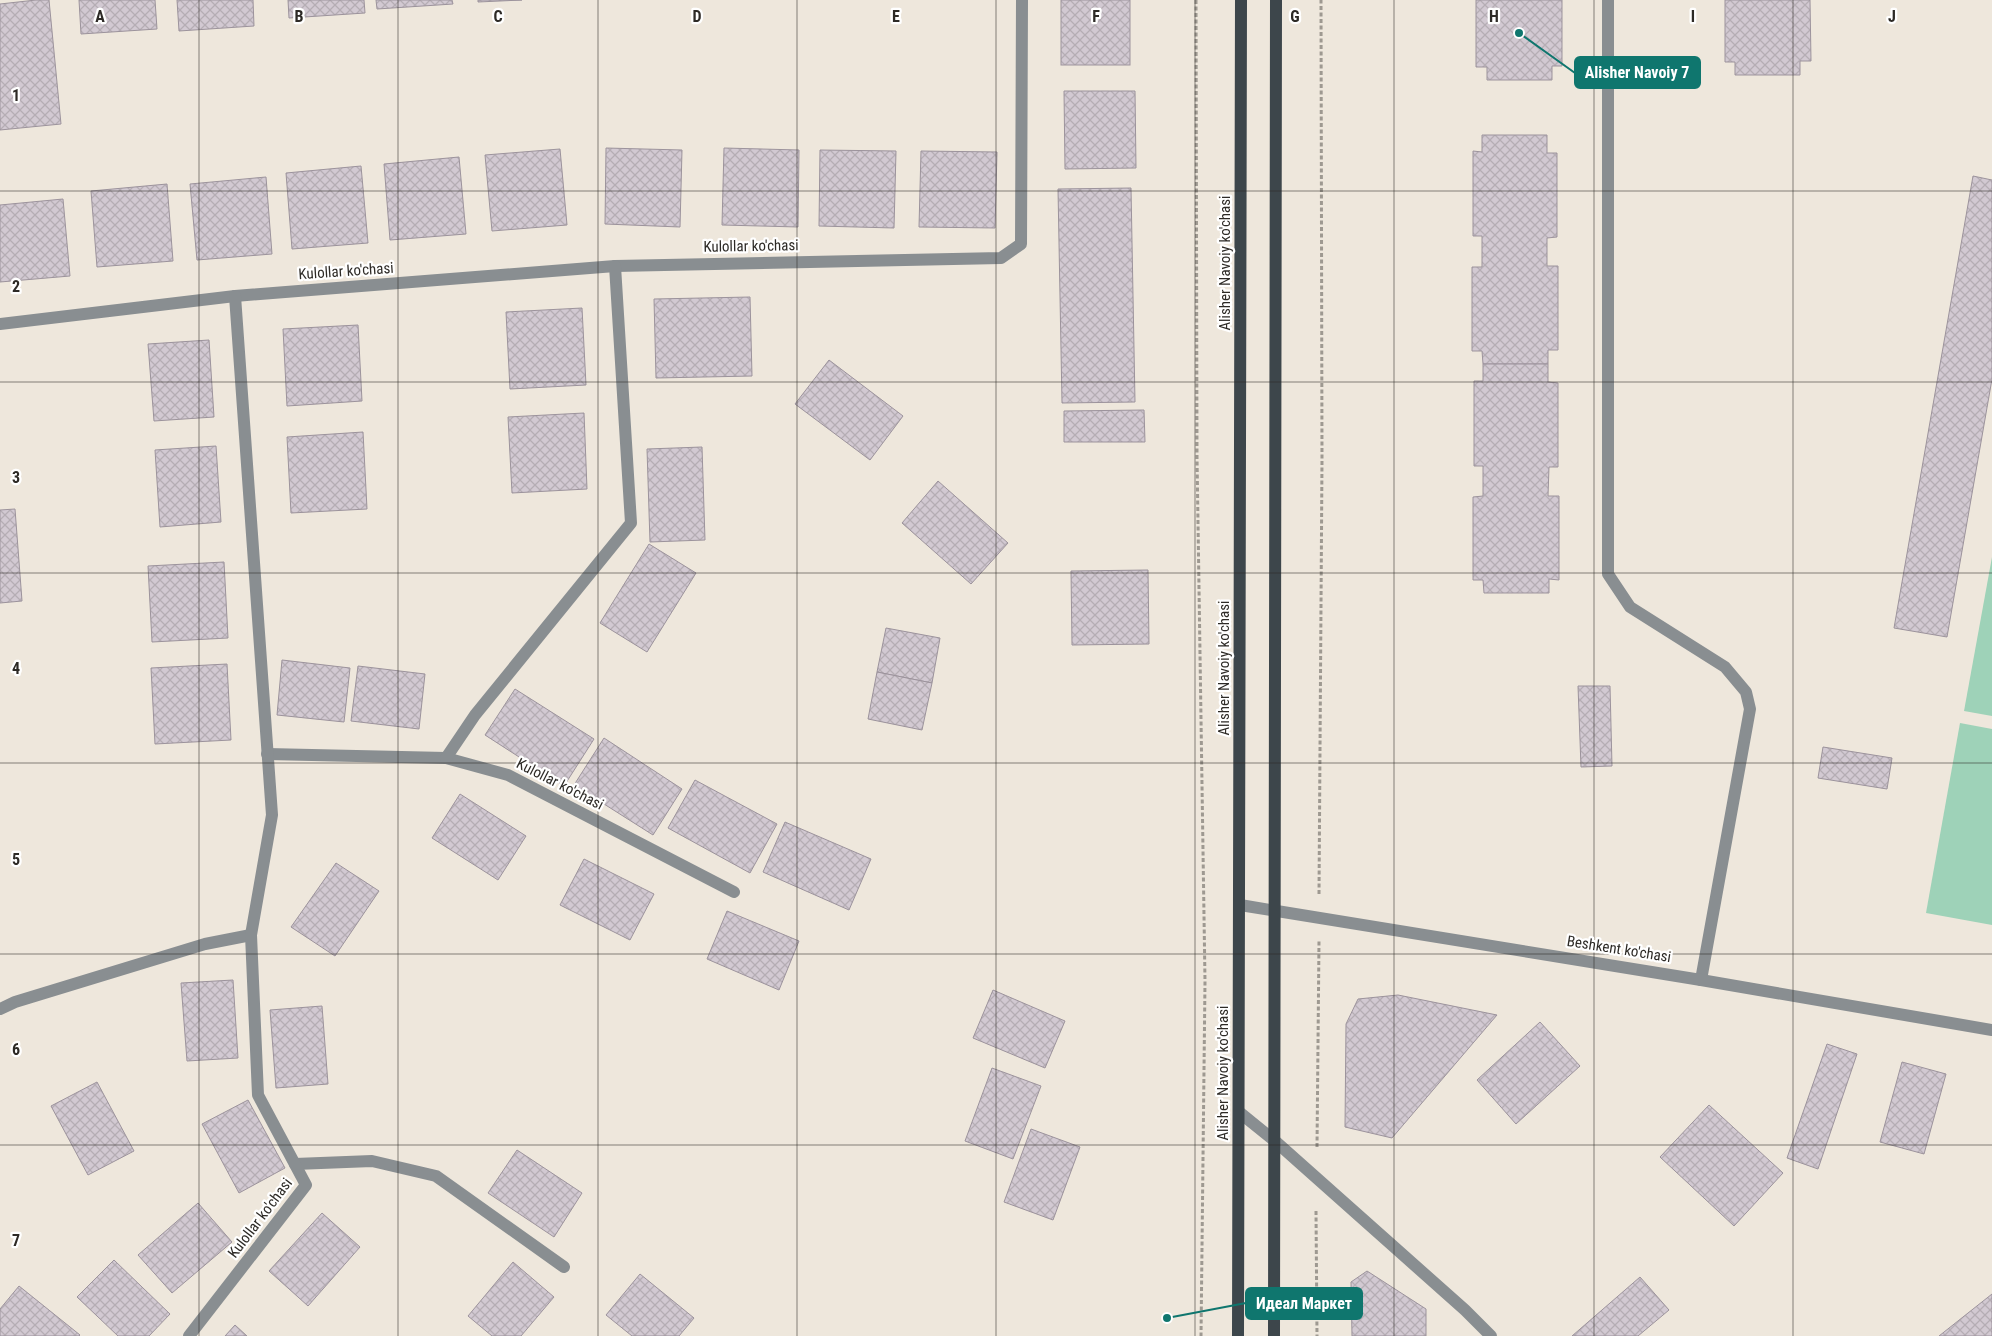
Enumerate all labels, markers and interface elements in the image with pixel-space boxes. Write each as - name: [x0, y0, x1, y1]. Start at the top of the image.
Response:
- text: A: [95, 7, 105, 26]
- text: B: [295, 7, 304, 26]
- text: C: [493, 7, 503, 26]
- text: D: [692, 7, 702, 26]
- text: E: [892, 7, 900, 26]
- text: F: [1092, 7, 1100, 26]
- text: G: [1290, 7, 1300, 26]
- text: H: [1489, 7, 1499, 26]
- text: I: [1691, 7, 1695, 26]
- text: J: [1888, 7, 1896, 26]
- callout: Alisher Navoiy 7: [1575, 57, 1700, 88]
- text: Alisher Navoiy 7: [1585, 63, 1689, 82]
- text: 1: [12, 86, 20, 105]
- street label: Alisher Navoiy ko'chasi: [1216, 195, 1234, 331]
- street label: Kulollar ko'chasi: [703, 236, 799, 256]
- street label: Kulollar ko'chasi: [298, 259, 394, 283]
- text: 2: [12, 277, 20, 296]
- text: 3: [12, 468, 20, 487]
- street label: Alisher Navoiy ko'chasi: [1215, 600, 1233, 736]
- text: 4: [12, 659, 20, 678]
- street label: Kulollar ko'chasi: [513, 754, 607, 814]
- text: 5: [12, 850, 20, 869]
- street label: Beshkent ko'chasi: [1566, 932, 1672, 966]
- street label: Alisher Navoiy ko'chasi: [1214, 1005, 1232, 1141]
- text: 6: [12, 1040, 20, 1059]
- street label: Kulollar ko'chasi: [224, 1174, 296, 1262]
- text: 7: [12, 1231, 20, 1250]
- callout: Идеал Маркет: [1246, 1288, 1362, 1319]
- text: Идеал Маркет: [1256, 1294, 1352, 1313]

